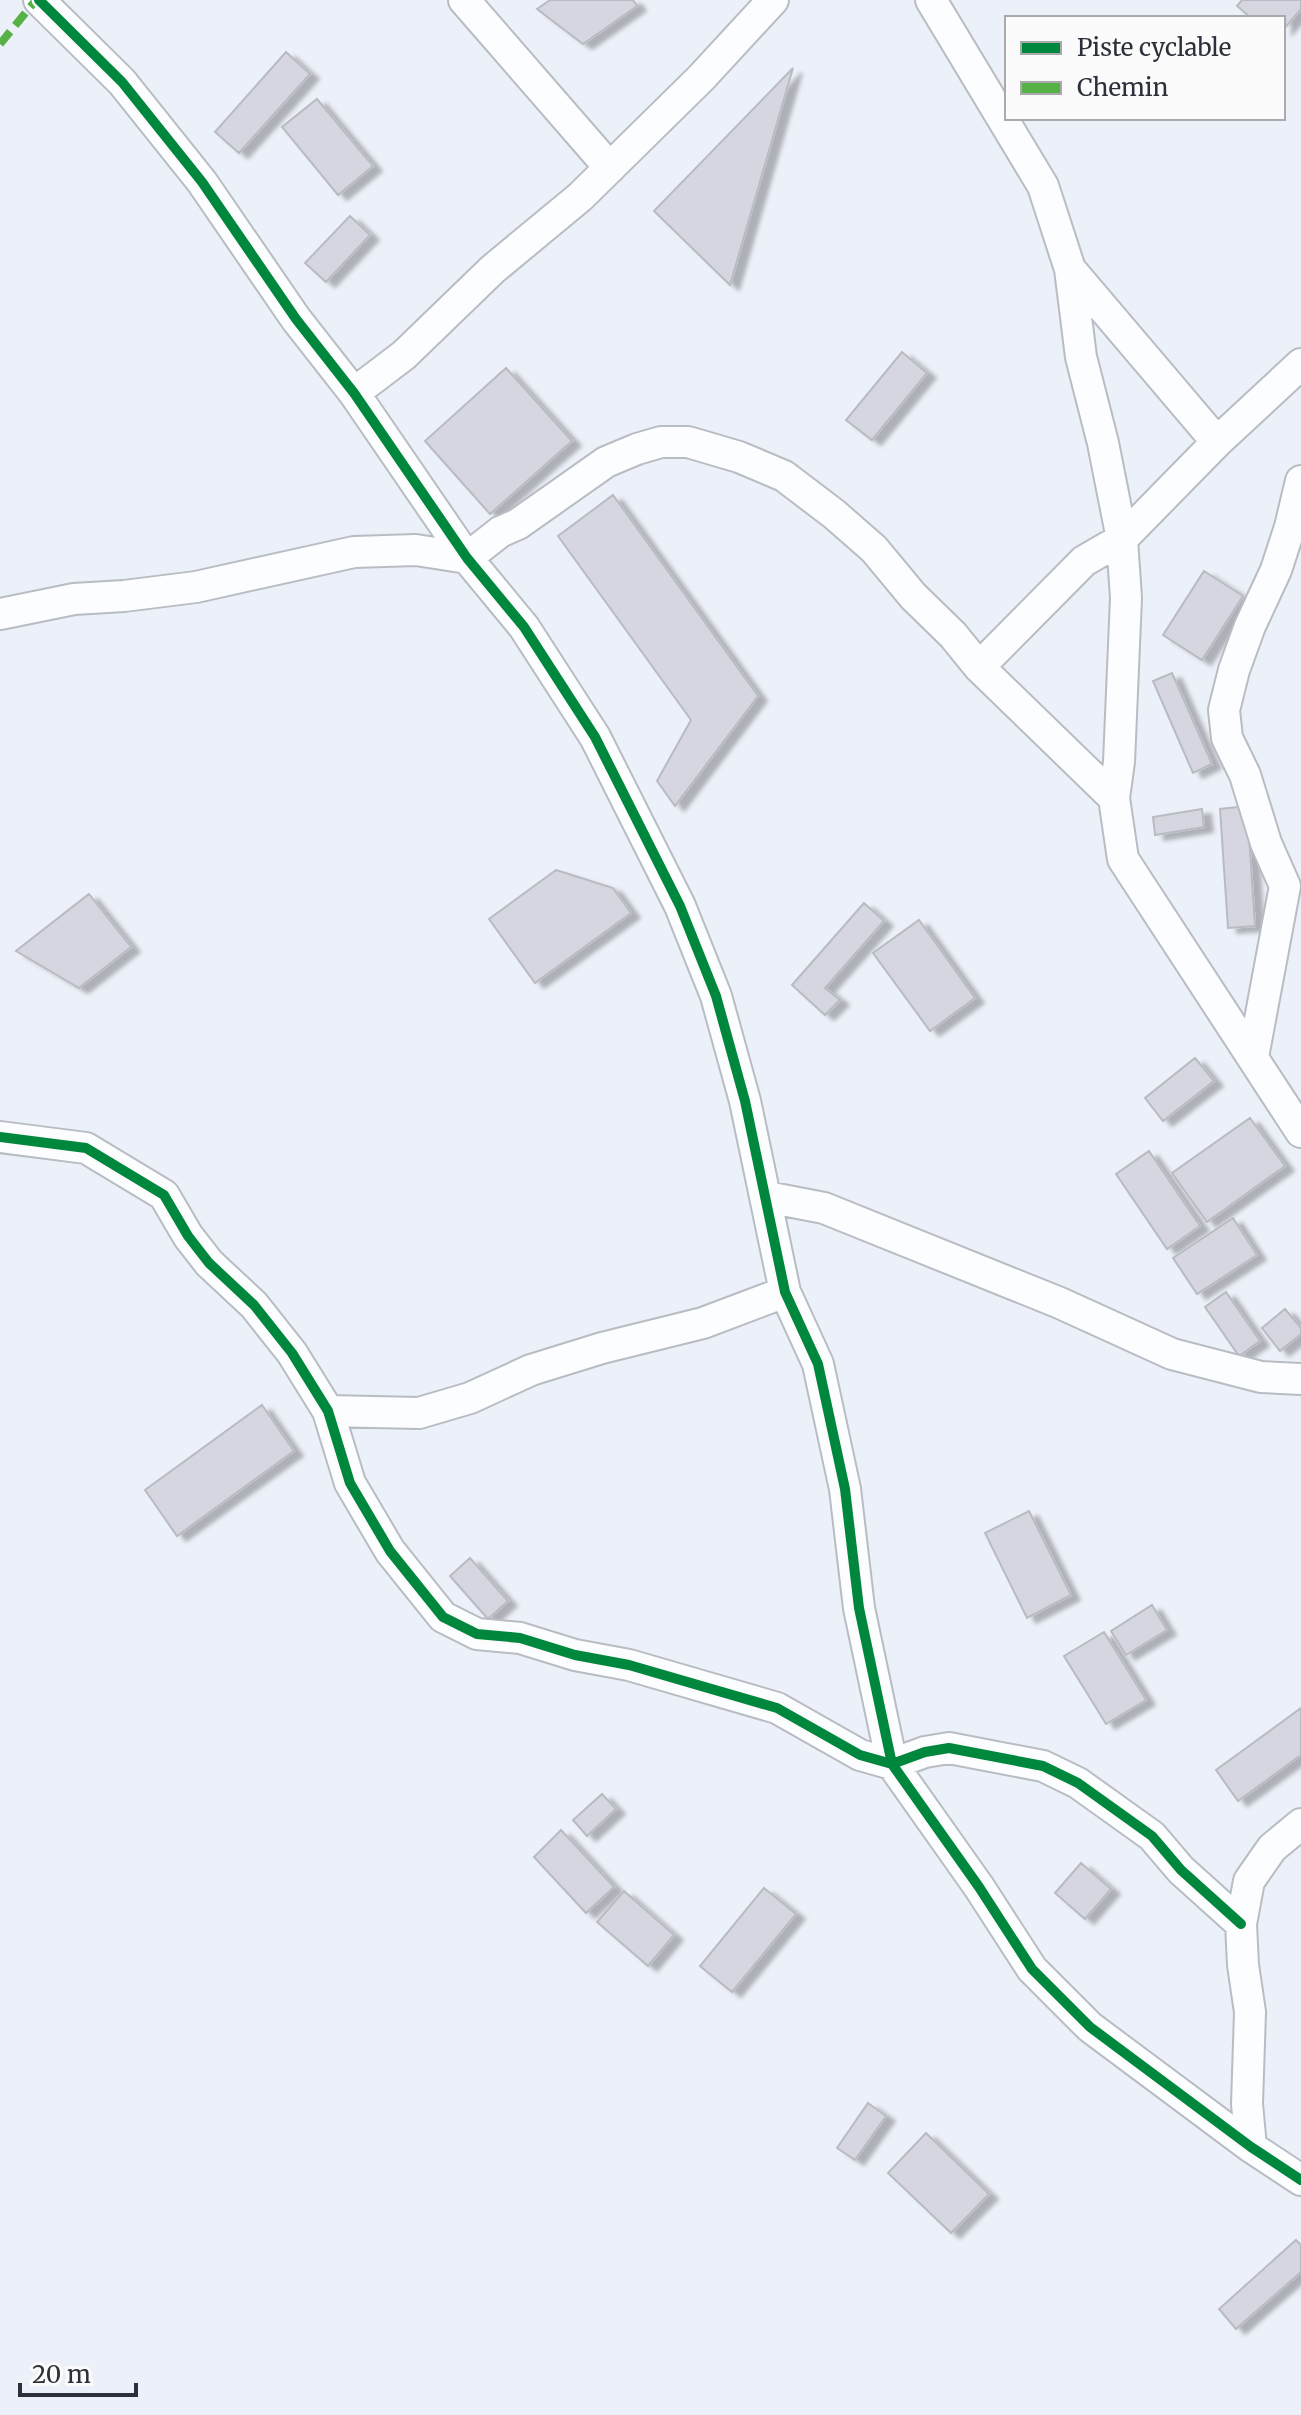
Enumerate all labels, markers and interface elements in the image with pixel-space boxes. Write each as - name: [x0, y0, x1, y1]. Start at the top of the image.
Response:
- legend: [1005, 16, 1285, 120]
- text: Piste cyclable: [1077, 32, 1231, 63]
- text: Chemin: [1077, 72, 1169, 103]
- scale bar: [20, 2347, 136, 2397]
- text: 20 m: [32, 2359, 91, 2390]

